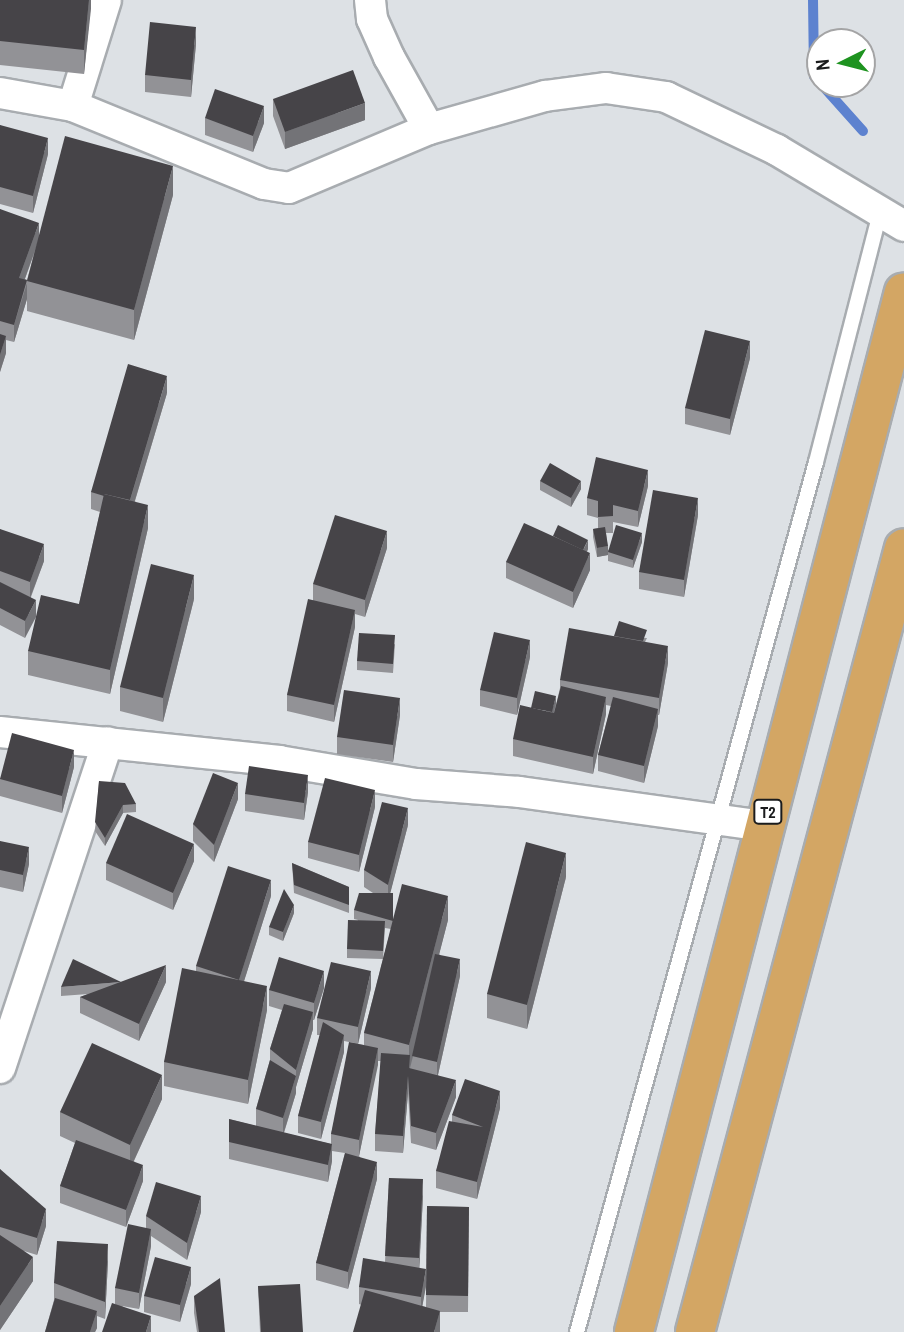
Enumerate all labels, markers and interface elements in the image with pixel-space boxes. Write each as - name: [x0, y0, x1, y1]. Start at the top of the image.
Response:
- north arrow: [806, 28, 876, 98]
- text: N: [809, 58, 836, 72]
- road number: T2: [752, 800, 784, 824]

